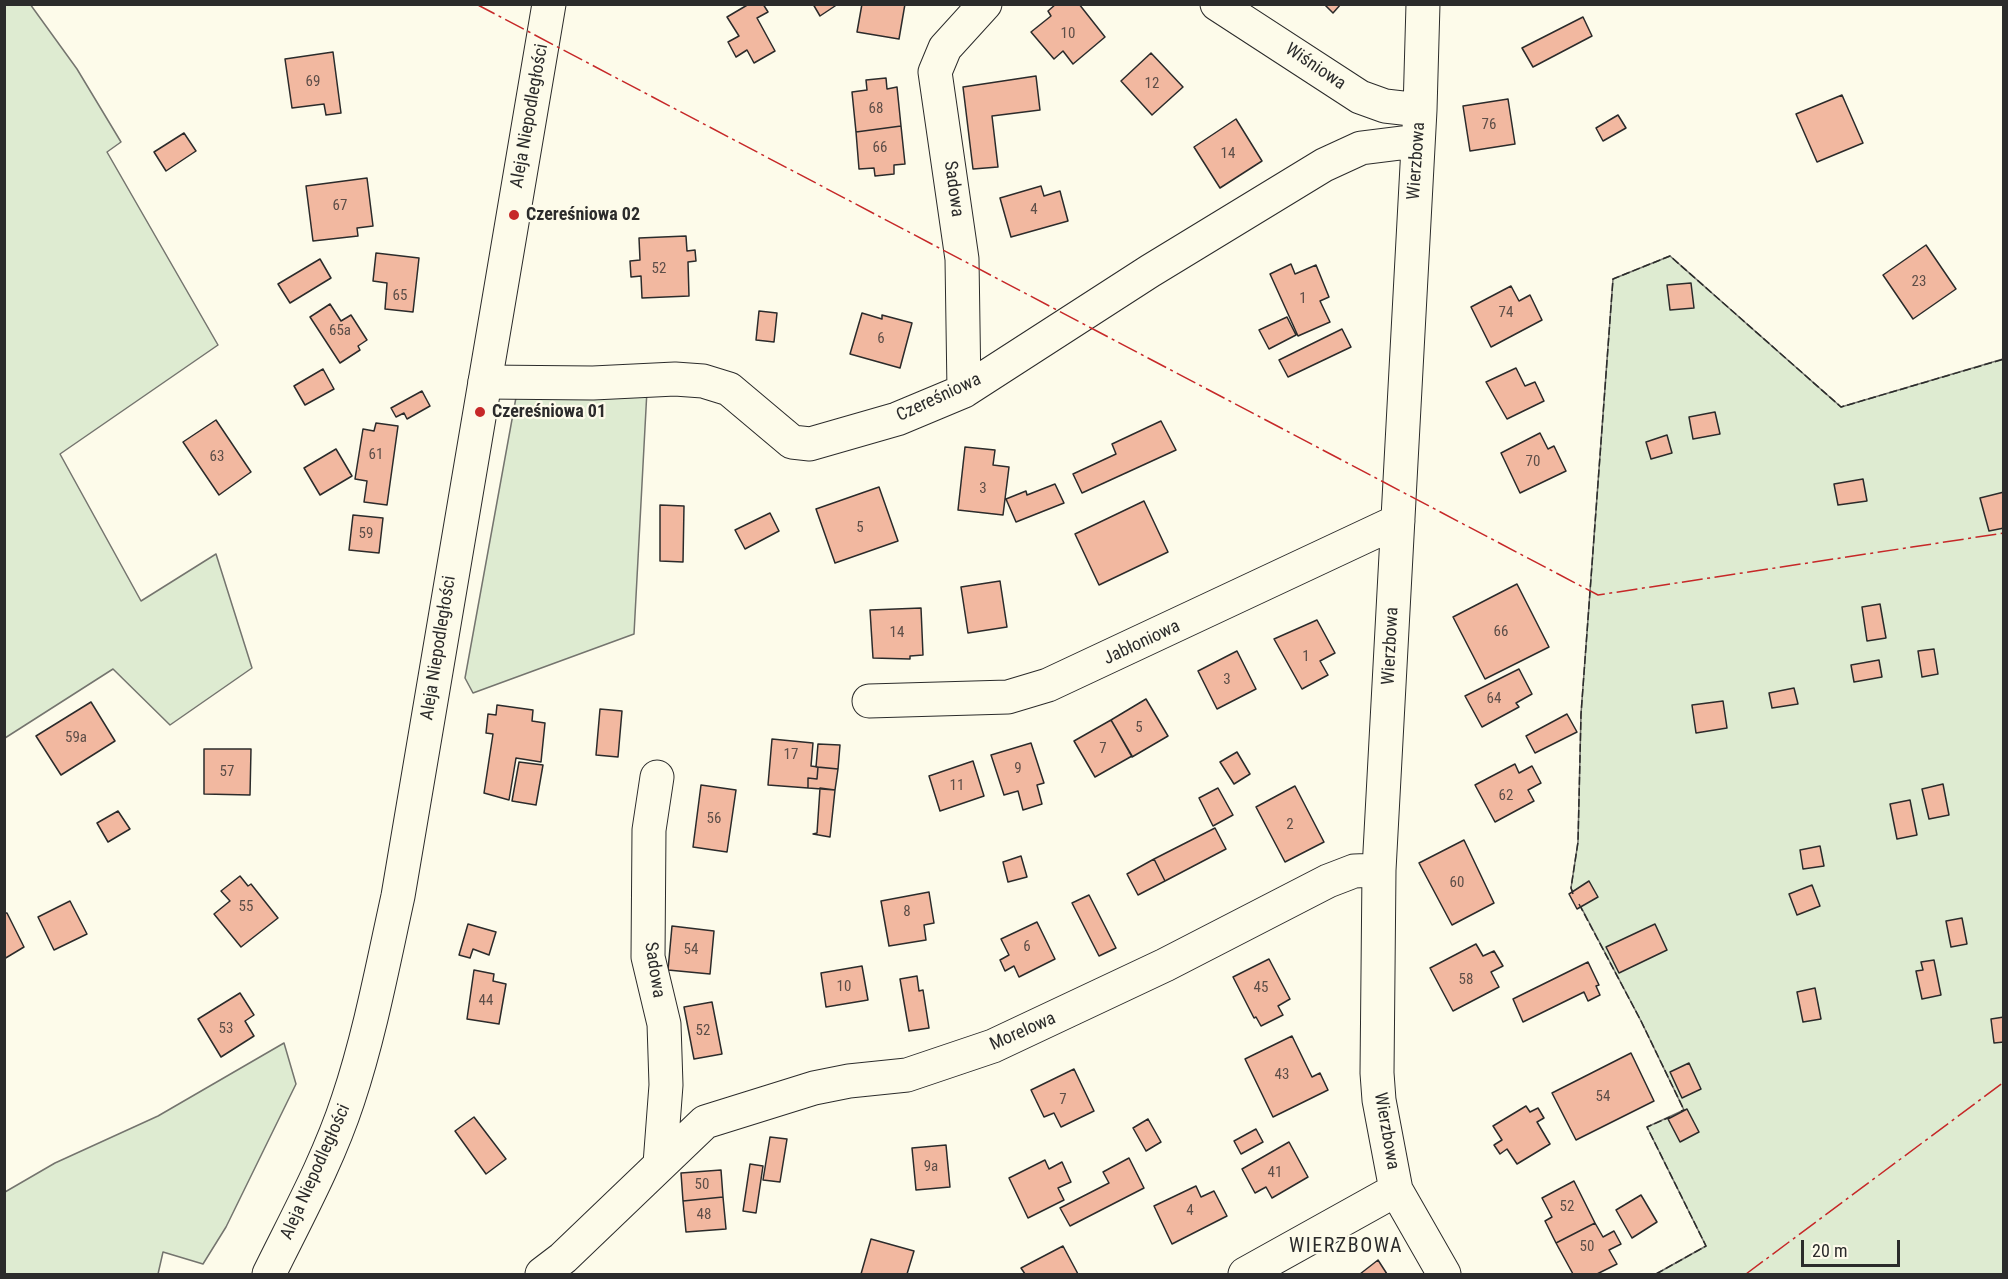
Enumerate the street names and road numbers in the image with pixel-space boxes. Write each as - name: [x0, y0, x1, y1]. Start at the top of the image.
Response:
- street label: Wiśniowa: [1281, 39, 1349, 95]
- street label: Aleja Niepodległości: [507, 42, 553, 190]
- street label: Wierzbowa: [1404, 121, 1430, 201]
- street label: Sadowa: [938, 160, 968, 218]
- street label: Czereśniowa: [893, 369, 985, 427]
- street label: Aleja Niepodległości: [417, 574, 461, 722]
- street label: Wierzbowa: [1378, 607, 1404, 685]
- street label: Jabłoniowa: [1100, 616, 1184, 670]
- street label: Sadowa: [639, 941, 669, 999]
- street label: Morelowa: [987, 1008, 1059, 1056]
- street label: Wierzbowa: [1369, 1091, 1403, 1171]
- street label: Aleja Niepodległości: [276, 1101, 356, 1243]

